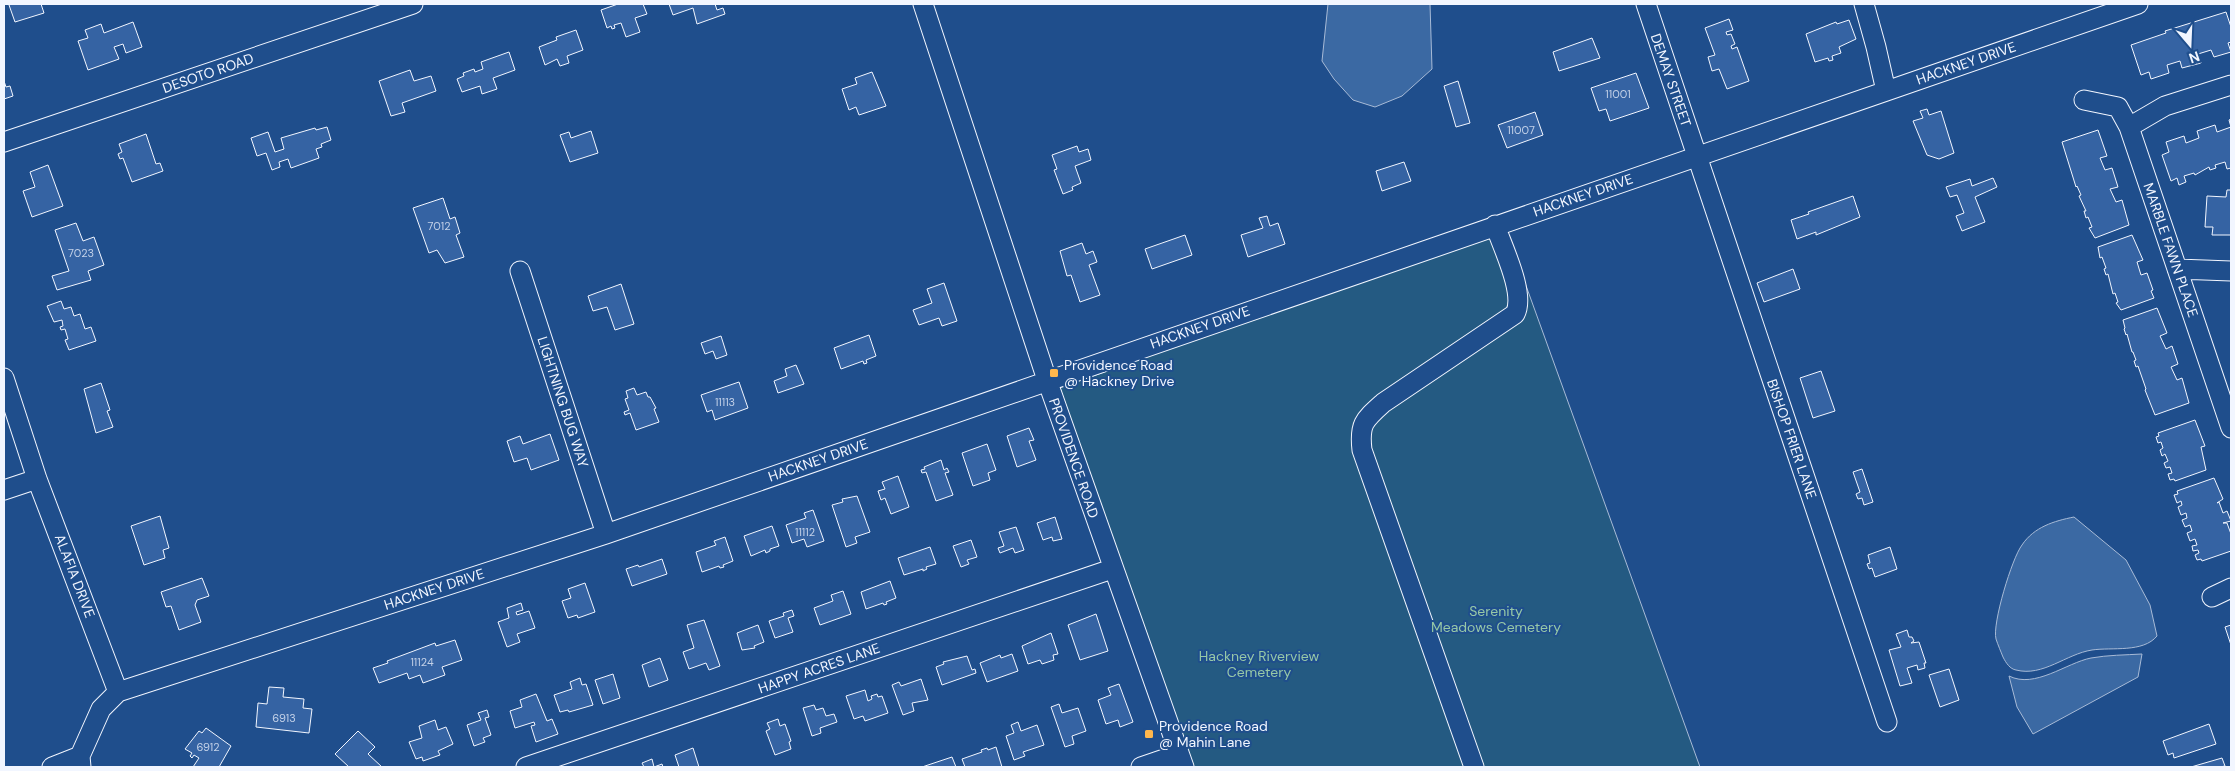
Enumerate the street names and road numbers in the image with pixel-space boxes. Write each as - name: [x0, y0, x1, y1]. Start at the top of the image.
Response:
- street label: DEMAY STREET: [1647, 31, 1695, 129]
- street label: HACKNEY DRIVE: [1914, 37, 2018, 89]
- street label: DESOTO ROAD: [160, 49, 256, 97]
- street label: HACKNEY DRIVE: [1531, 169, 1635, 221]
- street label: MARBLE FAWN PLACE: [2140, 181, 2202, 320]
- street label: HACKNEY DRIVE: [1148, 301, 1252, 353]
- street label: LIGHTNING BUG WAY: [533, 334, 593, 470]
- street label: BISHOP FRIER LANE: [1763, 377, 1821, 501]
- street label: PROVIDENCE ROAD: [1045, 396, 1103, 520]
- street label: HACKNEY DRIVE: [766, 434, 870, 486]
- street label: ALAFIA DRIVE: [51, 532, 99, 621]
- street label: HACKNEY DRIVE: [382, 564, 487, 614]
- street label: HAPPY ACRES LANE: [756, 639, 882, 697]

